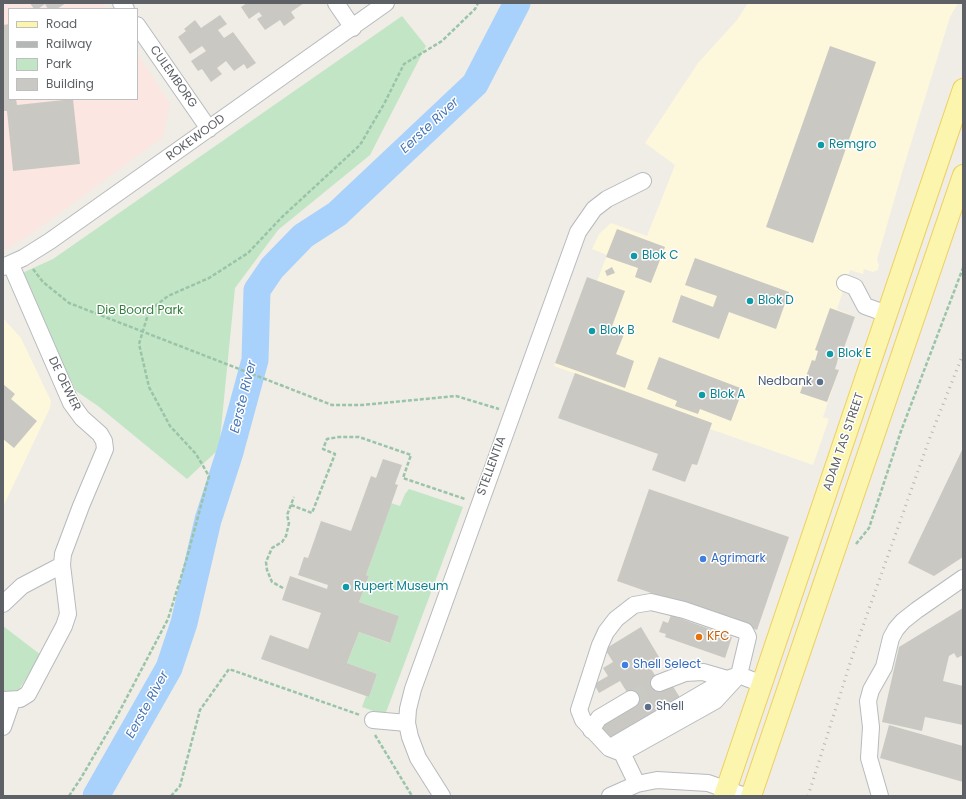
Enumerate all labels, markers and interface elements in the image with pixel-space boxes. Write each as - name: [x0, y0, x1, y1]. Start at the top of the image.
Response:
- legend: [8, 8, 138, 100]
- text: Road: [46, 15, 77, 32]
- text: Railway: [46, 35, 92, 52]
- street label: CULEMBORG: [146, 43, 200, 111]
- text: Park: [46, 55, 72, 72]
- text: Building: [46, 75, 94, 92]
- water label: Eerste River: [397, 95, 463, 157]
- street label: ROKEWOOD: [164, 112, 228, 164]
- place label: Remgro: [829, 138, 876, 152]
- marker: Remgro: [816, 140, 826, 150]
- place label: Blok C: [642, 249, 679, 263]
- marker: Blok C: [629, 251, 639, 261]
- place label: Blok D: [758, 294, 794, 308]
- marker: Blok D: [745, 296, 755, 306]
- park label: Die Boord Park: [97, 304, 183, 318]
- place label: Blok B: [600, 324, 635, 338]
- marker: Blok B: [587, 326, 597, 336]
- place label: Blok E: [838, 347, 872, 361]
- marker: Blok E: [825, 349, 835, 359]
- street label: DE OEWER: [45, 355, 83, 413]
- water label: Eerste River: [227, 359, 261, 435]
- place label: Nedbank: [758, 375, 812, 389]
- marker: Nedbank: [815, 377, 825, 387]
- place label: Blok A: [710, 388, 745, 402]
- marker: Blok A: [697, 390, 707, 400]
- street label: ADAM TAS STREET: [820, 391, 868, 493]
- street label: STELLENTIA: [475, 434, 509, 498]
- place label: Agrimark: [711, 552, 766, 566]
- marker: Agrimark: [698, 554, 708, 564]
- place label: Rupert Museum: [354, 580, 448, 594]
- marker: Rupert Museum: [341, 582, 351, 592]
- place label: KFC: [707, 630, 729, 644]
- marker: KFC: [694, 632, 704, 642]
- place label: Shell Select: [633, 658, 701, 672]
- marker: Shell Select: [620, 660, 630, 670]
- water label: Eerste River: [123, 669, 173, 741]
- place label: Shell: [656, 700, 684, 714]
- marker: Shell: [643, 702, 653, 712]

